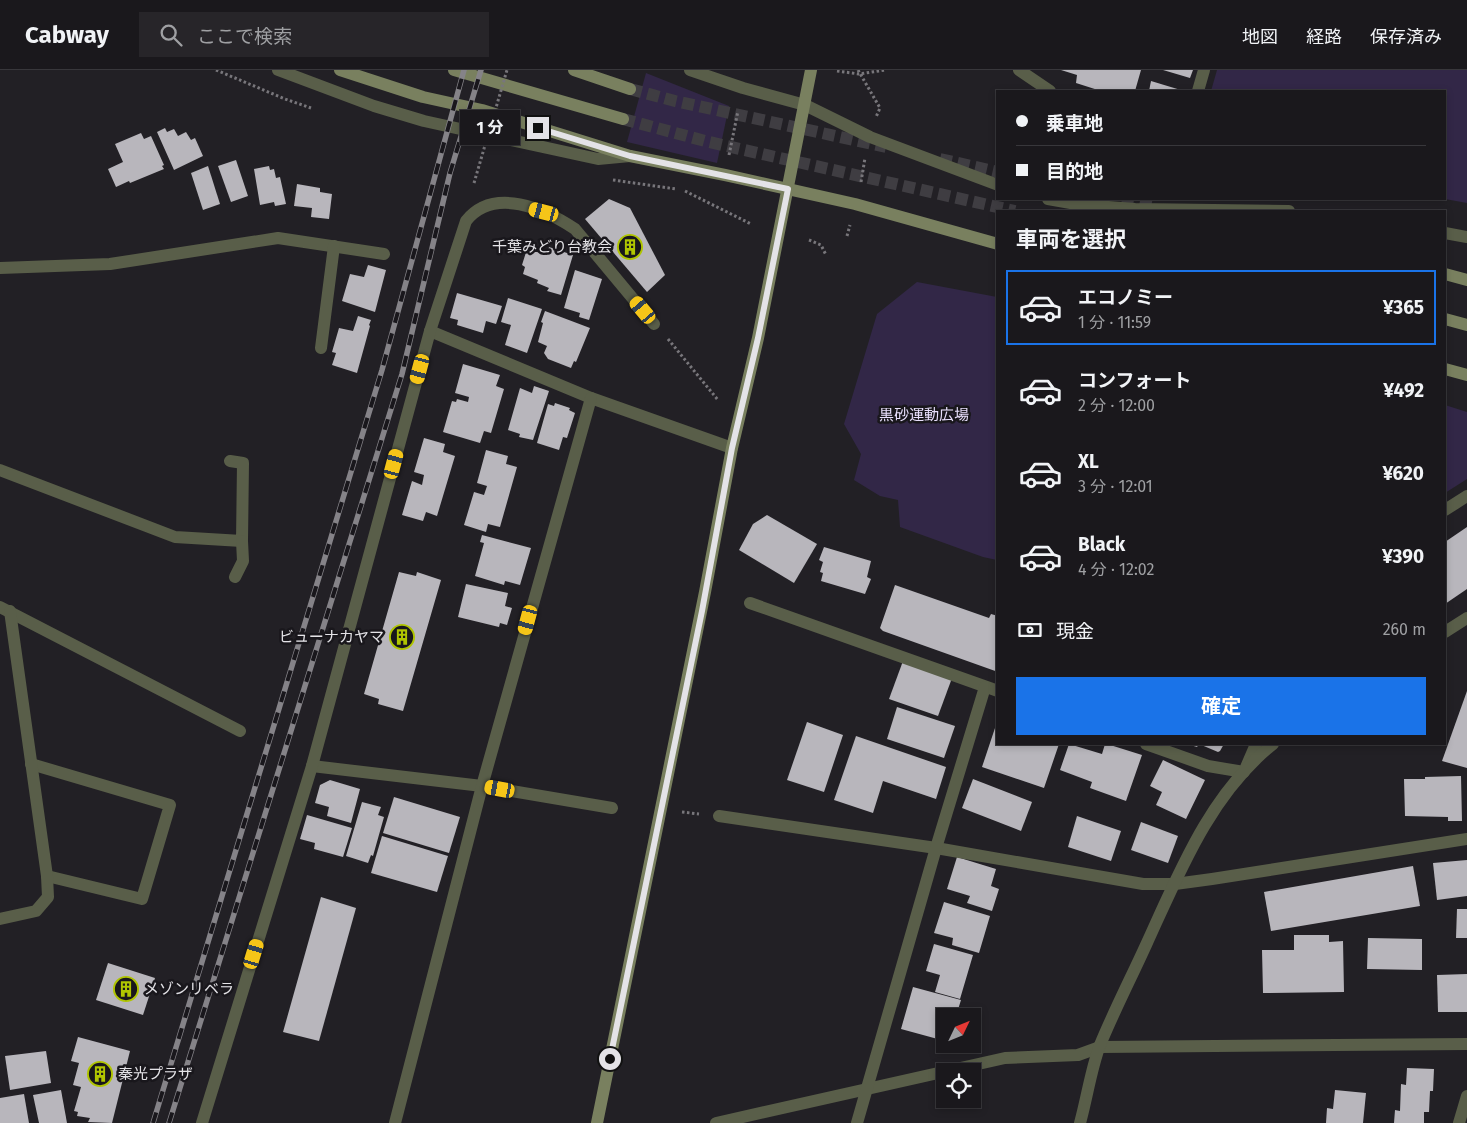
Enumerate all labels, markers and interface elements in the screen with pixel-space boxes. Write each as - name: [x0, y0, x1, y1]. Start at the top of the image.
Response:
- search box: [139, 12, 489, 57]
- text: Cabway: [25, 21, 109, 49]
- icon: search: [157, 21, 185, 49]
- text: ここで検索: [197, 25, 292, 48]
- text: 地図: [1242, 26, 1278, 48]
- text: 経路: [1306, 26, 1342, 48]
- text: 保存済み: [1370, 26, 1442, 48]
- callout: 1 分: [460, 110, 520, 146]
- text: 乗車地: [1046, 112, 1103, 135]
- route end: [527, 117, 549, 139]
- text: 1 分: [476, 118, 504, 137]
- text: 目的地: [1046, 160, 1103, 183]
- car: [527, 201, 560, 223]
- text: 車両を選択: [1016, 226, 1126, 253]
- building icon: 千葉みどり台教会: [617, 234, 643, 260]
- place label: 千葉みどり台教会: [492, 238, 612, 256]
- icon: car: [1018, 285, 1063, 330]
- text: エコノミー: [1078, 286, 1173, 309]
- car: [627, 294, 658, 326]
- text: ¥365: [1383, 296, 1424, 319]
- text: 1 分 · 11:59: [1078, 313, 1151, 332]
- car: [408, 353, 431, 385]
- icon: car: [1018, 368, 1063, 413]
- text: コンフォート: [1078, 369, 1191, 392]
- text: ¥492: [1383, 379, 1424, 402]
- text: 2 分 · 12:00: [1078, 396, 1155, 415]
- park label: 黒砂運動広場: [879, 406, 969, 424]
- car: [382, 448, 405, 480]
- text: XL: [1078, 450, 1099, 473]
- icon: car: [1018, 451, 1063, 496]
- text: ¥620: [1382, 462, 1424, 485]
- text: 3 分 · 12:01: [1078, 477, 1153, 496]
- text: Black: [1078, 533, 1125, 556]
- icon: car: [1018, 534, 1063, 579]
- text: ¥390: [1382, 545, 1424, 568]
- text: 4 分 · 12:02: [1078, 560, 1154, 579]
- car: [516, 604, 539, 636]
- icon: cash: [1016, 616, 1044, 644]
- text: 現金: [1056, 620, 1094, 643]
- text: 260 m: [1383, 620, 1426, 639]
- building icon: ビューナカヤマ: [389, 624, 415, 650]
- place label: ビューナカヤマ: [279, 628, 384, 646]
- button: 確定: [1016, 677, 1426, 735]
- car: [483, 779, 516, 799]
- car: [242, 937, 265, 971]
- building icon: メゾンリベラ: [113, 976, 139, 1002]
- place label: メゾンリベラ: [144, 980, 234, 998]
- north arrow: [936, 1008, 981, 1052]
- map controls: [936, 1008, 981, 1108]
- route start: [599, 1048, 621, 1070]
- building icon: 秦光プラザ: [87, 1061, 113, 1087]
- button: locate: [936, 1063, 981, 1108]
- place label: 秦光プラザ: [118, 1065, 193, 1083]

